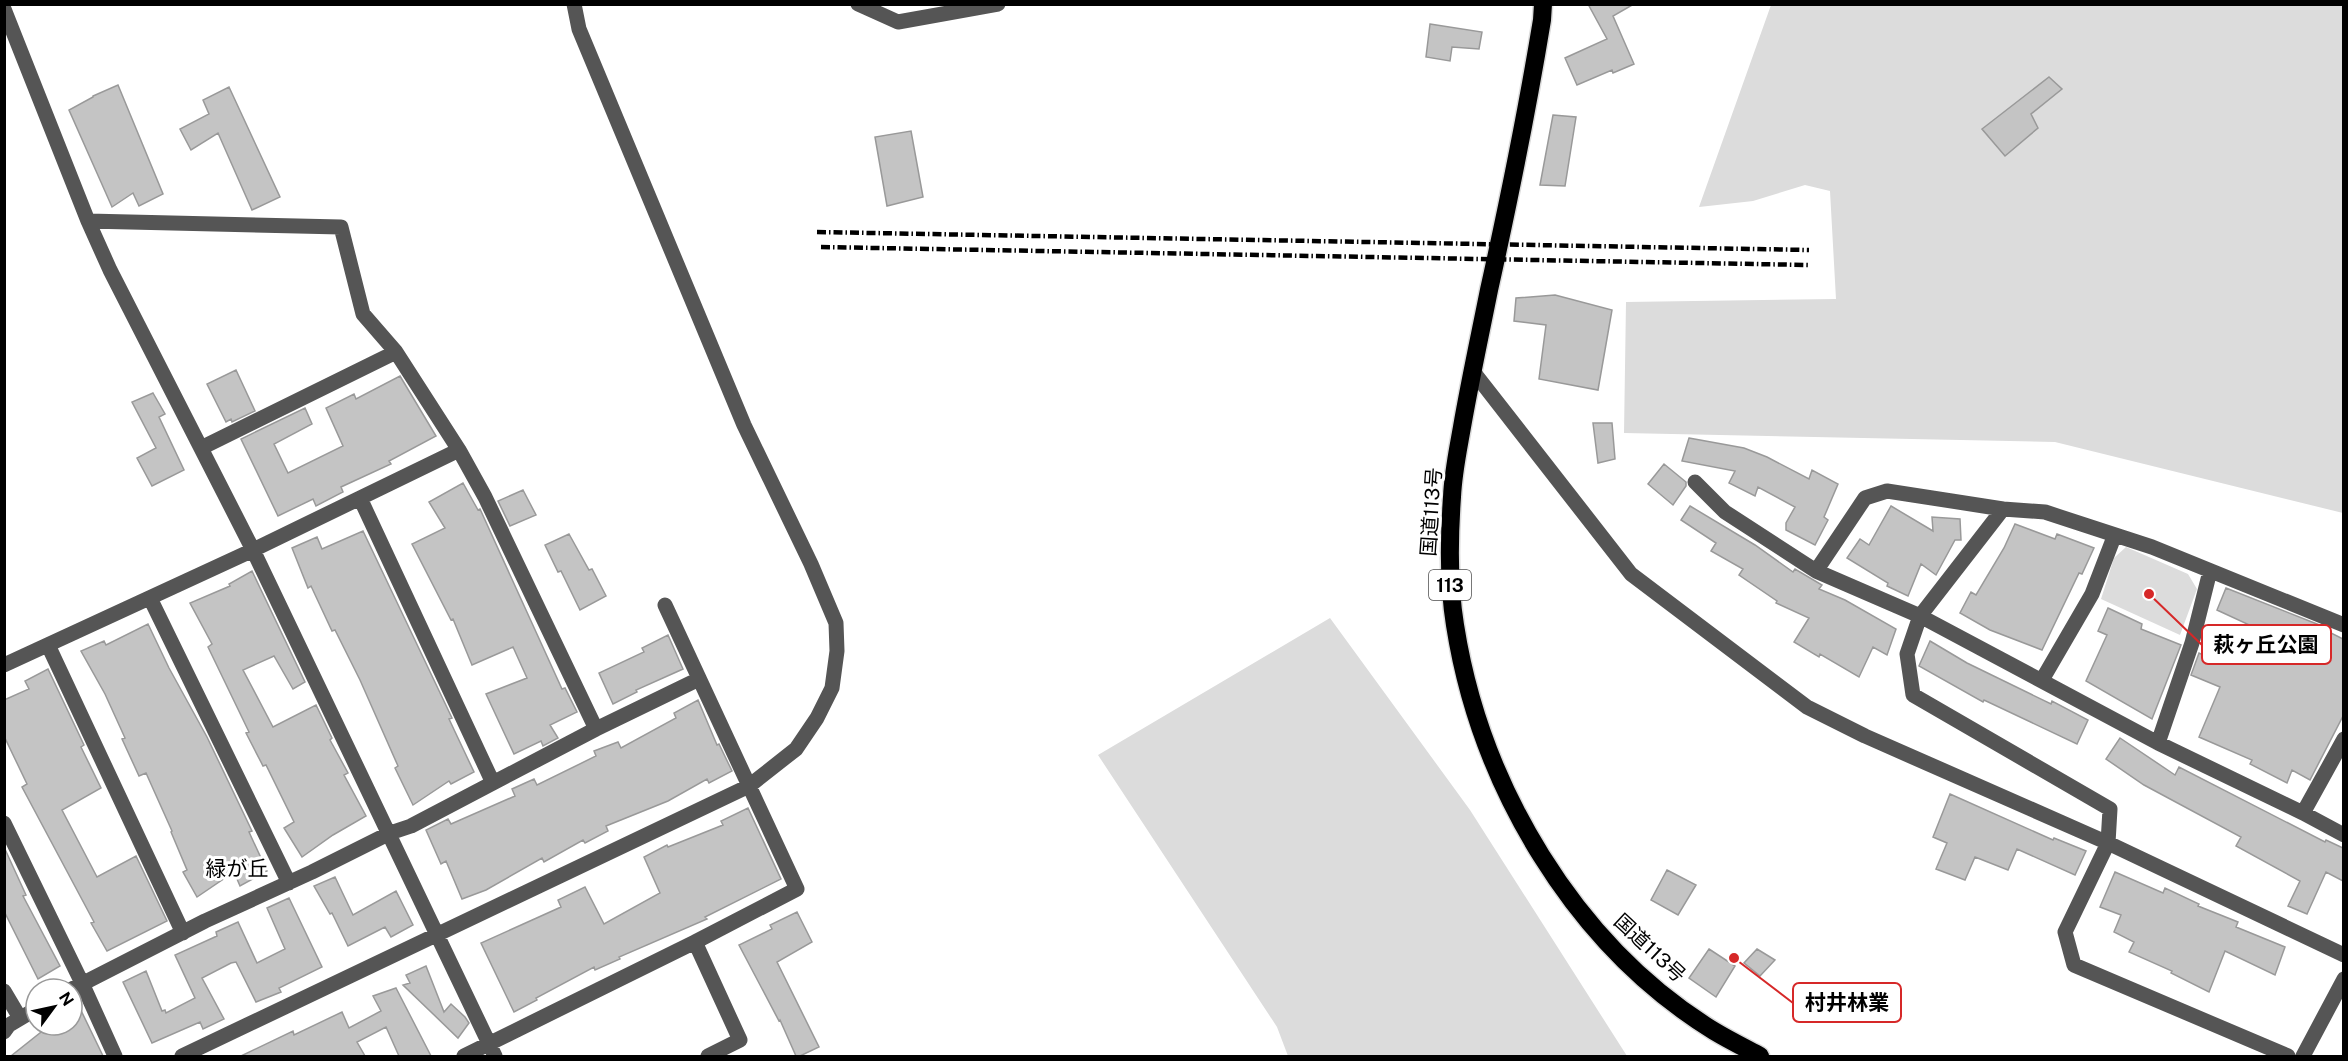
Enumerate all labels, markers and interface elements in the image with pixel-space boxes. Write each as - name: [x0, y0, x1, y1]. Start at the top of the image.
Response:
- street label: 国道113号: [1416, 467, 1446, 557]
- road number: 113: [1429, 570, 1471, 600]
- callout: 萩ヶ丘公園: [2202, 625, 2331, 664]
- text: 萩ヶ丘公園: [2214, 632, 2319, 657]
- district label: 緑が丘: [206, 856, 269, 881]
- street label: 国道113号: [1609, 909, 1691, 987]
- north arrow: [24, 977, 84, 1037]
- callout: 村井林業: [1793, 983, 1901, 1022]
- text: N: [55, 989, 78, 1010]
- text: 村井林業: [1805, 990, 1889, 1015]

